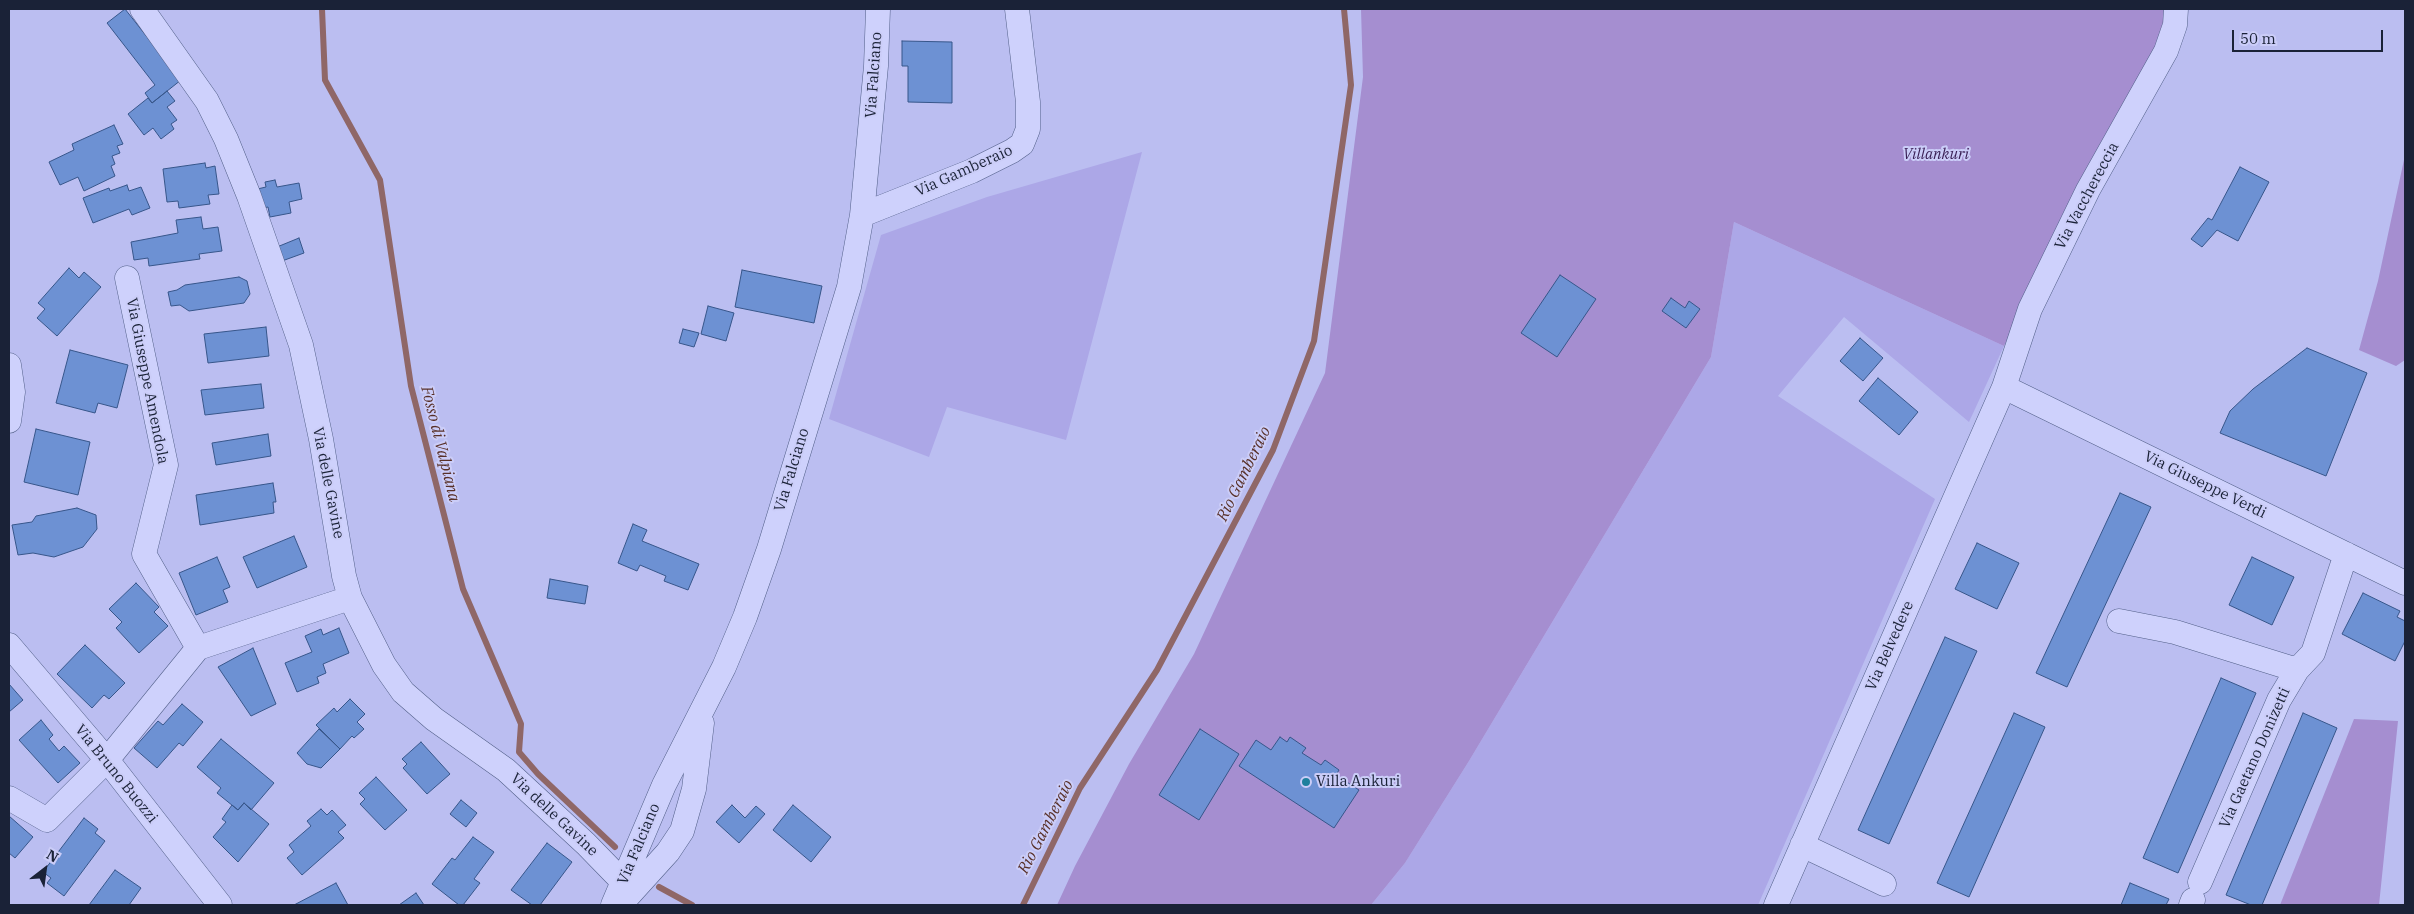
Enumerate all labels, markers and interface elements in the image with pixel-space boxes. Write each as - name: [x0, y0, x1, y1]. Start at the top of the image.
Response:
- scale bar: [2234, 20, 2385, 52]
- text: 50 m: [2240, 29, 2276, 48]
- street label: Via Falciano: [862, 31, 886, 119]
- street label: Via Vacchereccia: [2051, 139, 2123, 253]
- street label: Via Gamberaio: [913, 141, 1015, 201]
- park label: Villankuri: [1903, 146, 1969, 164]
- street label: Via Giuseppe Amendola: [122, 296, 172, 466]
- water label: Fosso di Valpiana: [416, 384, 464, 504]
- water label: Rio Gamberaio: [1213, 424, 1275, 524]
- street label: Via delle Gavine: [308, 426, 348, 540]
- street label: Via Falciano: [771, 426, 813, 514]
- street label: Via Giuseppe Verdi: [2141, 448, 2269, 522]
- street label: Via Belvedere: [1862, 598, 1918, 694]
- street label: Via Gaetano Donizetti: [2216, 685, 2294, 831]
- street label: Via Bruno Buozzi: [71, 721, 161, 827]
- street label: Via delle Gavine: [507, 770, 601, 860]
- place label: Villa Ankuri: [1316, 773, 1400, 791]
- marker: Villa Ankuri: [1300, 776, 1312, 788]
- water label: Rio Gamberaio: [1014, 777, 1078, 877]
- street label: Via Falciano: [614, 801, 664, 887]
- north arrow: [20, 844, 70, 894]
- text: N: [43, 845, 62, 867]

